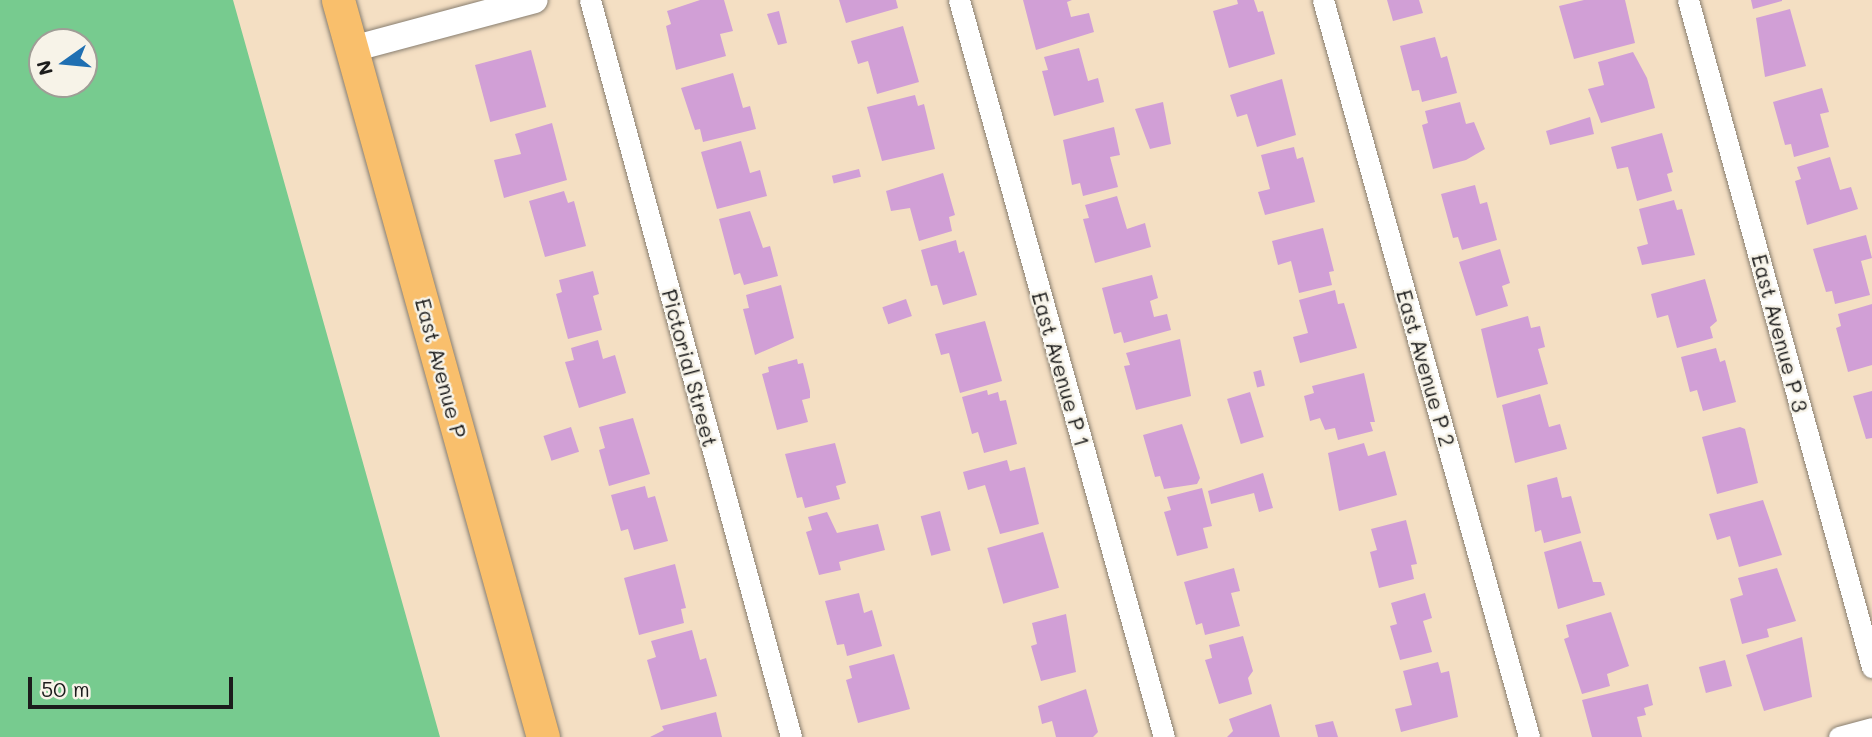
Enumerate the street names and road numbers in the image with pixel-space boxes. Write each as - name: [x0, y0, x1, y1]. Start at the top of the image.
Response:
- street label: East Avenue P 3: [1747, 251, 1813, 415]
- street label: Pictorial Street: [657, 286, 723, 450]
- street label: East Avenue P 2: [1392, 287, 1460, 449]
- street label: East Avenue P 1: [1027, 289, 1095, 449]
- street label: East Avenue P: [410, 295, 472, 441]

